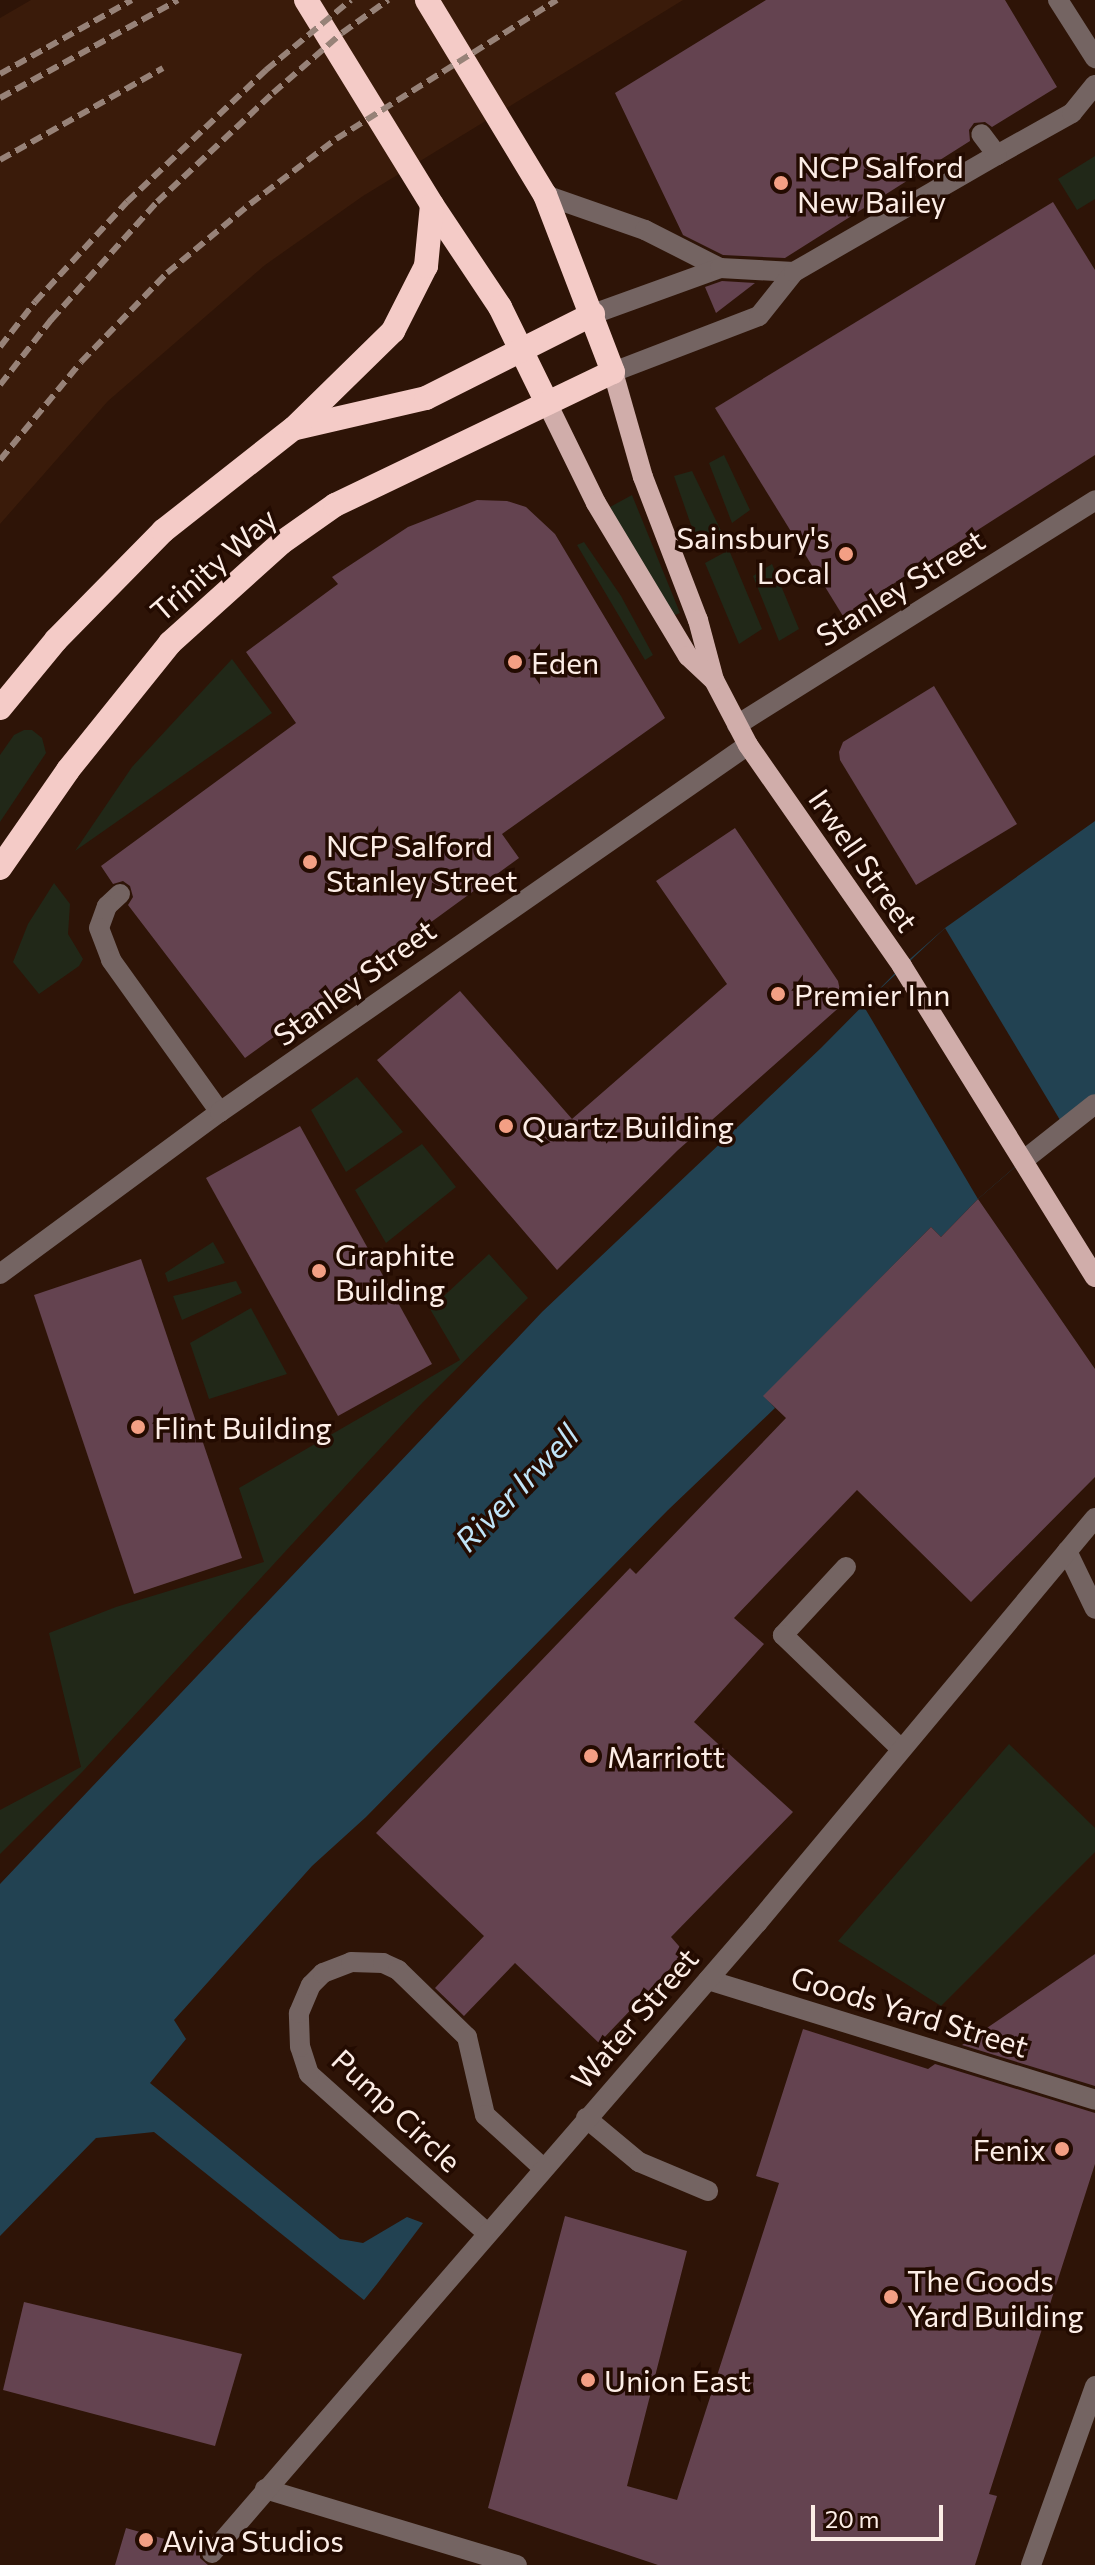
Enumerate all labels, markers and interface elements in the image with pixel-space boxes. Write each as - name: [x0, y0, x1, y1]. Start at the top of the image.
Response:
- place label: NCP Salford New Bailey: [797, 148, 963, 218]
- marker: NCP Salford New Bailey: [772, 174, 790, 192]
- street label: Trinity Way: [143, 500, 283, 628]
- place label: Sainsbury's Local: [676, 519, 830, 590]
- street label: Stanley Street: [809, 521, 991, 653]
- marker: Sainsbury's Local: [837, 545, 855, 563]
- place label: Eden: [531, 644, 599, 680]
- marker: Eden: [506, 653, 524, 671]
- street label: Irwell Street: [802, 782, 926, 938]
- place label: NCP Salford Stanley Street: [326, 827, 518, 898]
- marker: NCP Salford Stanley Street: [301, 853, 319, 871]
- street label: Stanley Street: [266, 911, 442, 1053]
- place label: Premier Inn: [794, 976, 950, 1012]
- marker: Premier Inn: [769, 985, 787, 1003]
- place label: Quartz Building: [522, 1108, 734, 1144]
- marker: Quartz Building: [497, 1117, 515, 1135]
- place label: Graphite Building: [335, 1236, 455, 1306]
- marker: Graphite Building: [310, 1262, 328, 1280]
- place label: Flint Building: [154, 1409, 332, 1445]
- water label: River Irwell: [446, 1415, 586, 1559]
- marker: Flint Building: [129, 1418, 147, 1436]
- place label: Marriott: [607, 1738, 725, 1774]
- marker: Marriott: [582, 1747, 600, 1765]
- street label: Water Street: [563, 1940, 705, 2096]
- street label: Goods Yard Street: [787, 1958, 1033, 2064]
- street label: Pump Circle: [325, 2041, 469, 2179]
- place label: Fenix: [973, 2131, 1046, 2167]
- marker: Fenix: [1053, 2140, 1071, 2158]
- place label: The Goods Yard Building: [907, 2262, 1084, 2332]
- marker: The Goods Yard Building: [882, 2288, 900, 2306]
- place label: Union East: [604, 2362, 751, 2398]
- marker: Union East: [579, 2371, 597, 2389]
- scale bar: [815, 2489, 947, 2539]
- text: 20 m: [825, 2504, 879, 2533]
- place label: Aviva Studios: [162, 2522, 344, 2558]
- marker: Aviva Studios: [137, 2531, 155, 2549]

